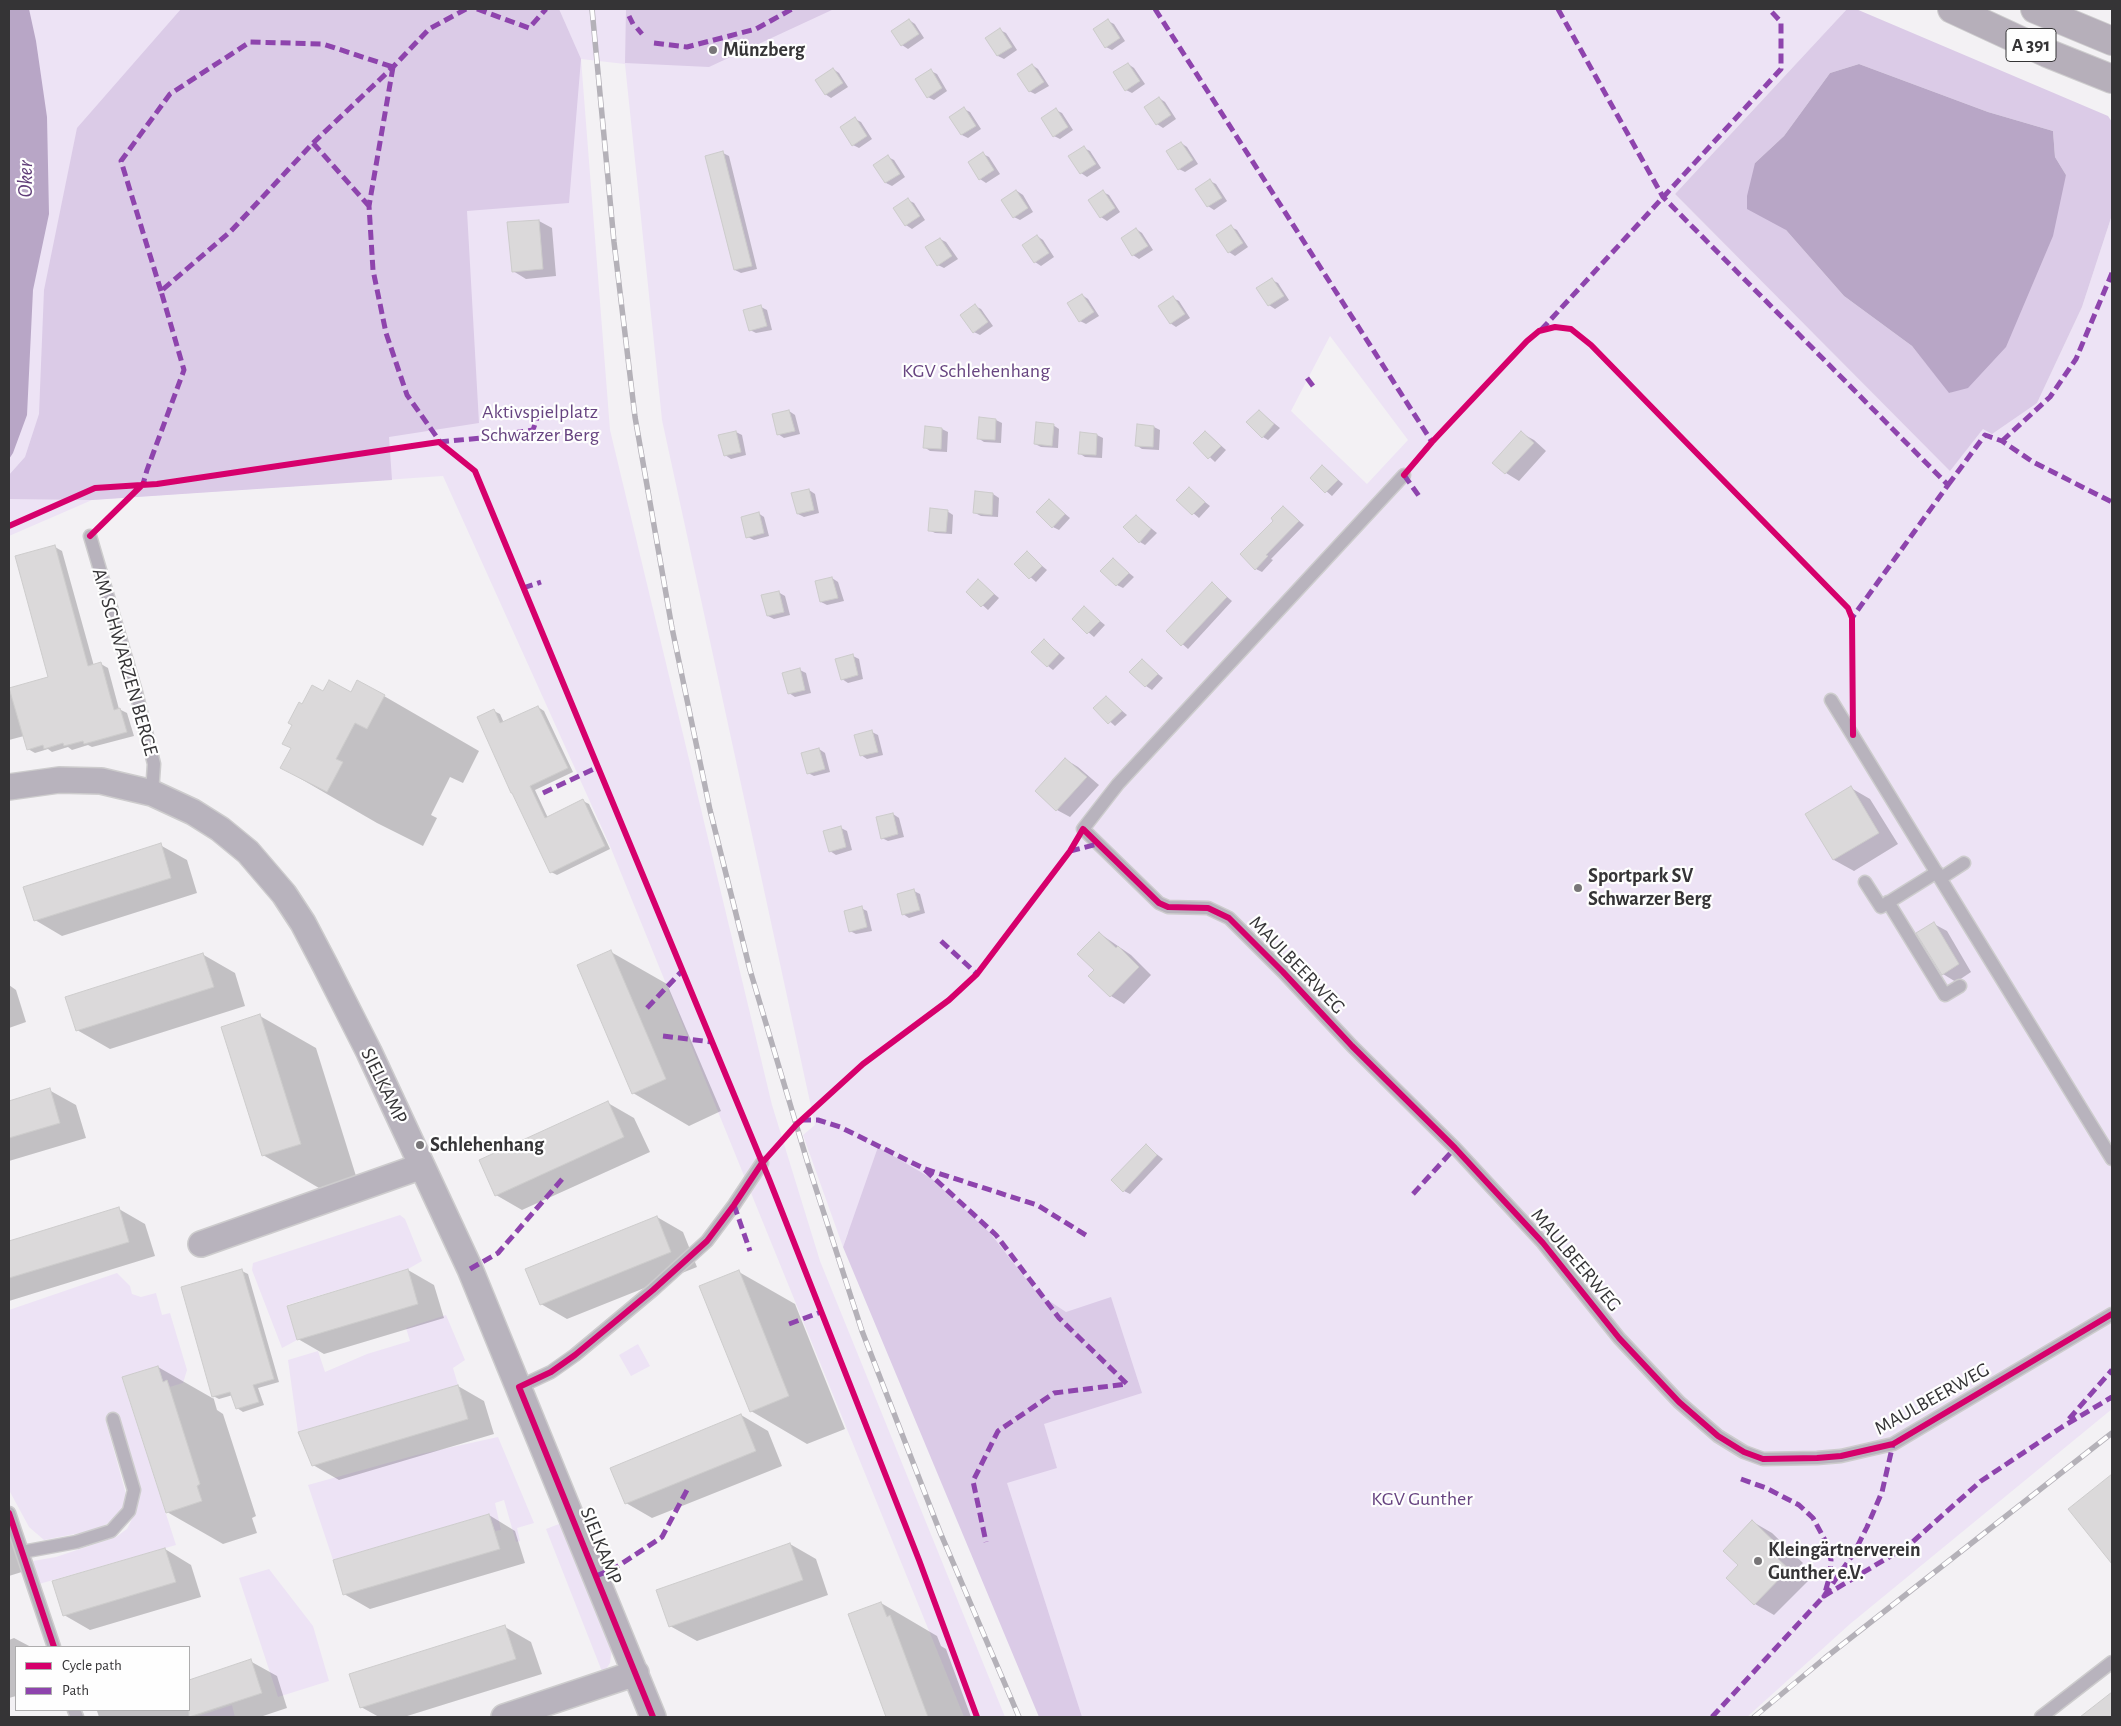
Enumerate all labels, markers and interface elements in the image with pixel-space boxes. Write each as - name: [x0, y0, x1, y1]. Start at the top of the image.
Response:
- road number: A 391: [2006, 28, 2056, 62]
- place label: Münzberg: [723, 38, 805, 62]
- marker: Münzberg: [707, 44, 719, 56]
- water label: Oker: [13, 160, 39, 198]
- park label: KGV Schlehenhang: [902, 359, 1050, 383]
- park label: Aktivspielplatz Schwarzer Berg: [481, 400, 599, 447]
- street label: AM SCHWARZEN BERGE: [87, 565, 163, 759]
- place label: Sportpark SV Schwarzer Berg: [1588, 864, 1711, 911]
- marker: Sportpark SV Schwarzer Berg: [1572, 882, 1584, 894]
- street label: MAULBEERWEG: [1244, 911, 1350, 1019]
- street label: SIELKAMP: [355, 1044, 413, 1128]
- place label: Schlehenhang: [430, 1133, 544, 1157]
- marker: Schlehenhang: [414, 1139, 426, 1151]
- street label: MAULBEERWEG: [1526, 1203, 1626, 1317]
- street label: MAULBEERWEG: [1870, 1358, 1994, 1440]
- park label: KGV Gunther: [1371, 1487, 1473, 1511]
- street label: SIELKAMP: [575, 1504, 627, 1588]
- place label: Kleingärtnerverein Gunther e.V.: [1768, 1538, 1921, 1585]
- marker: Kleingärtnerverein Gunther e.V.: [1752, 1555, 1764, 1567]
- legend: [15, 1646, 190, 1711]
- text: Cycle path: [62, 1658, 122, 1673]
- text: Path: [62, 1683, 89, 1698]

